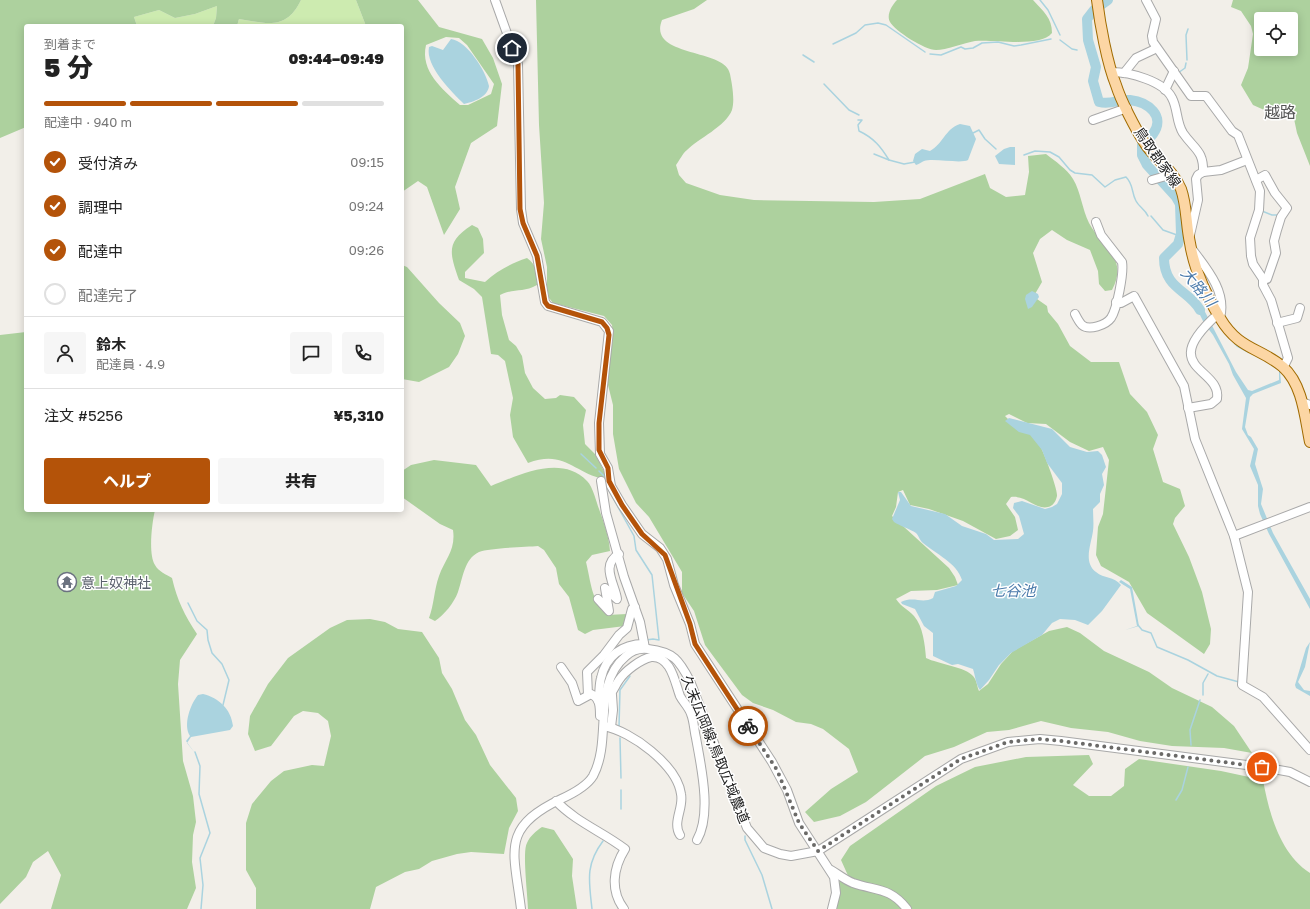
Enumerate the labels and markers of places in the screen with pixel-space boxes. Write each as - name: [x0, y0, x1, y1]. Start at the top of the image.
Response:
- pin: [495, 31, 529, 65]
- temple icon: 意上奴神社: [56, 571, 78, 593]
- place label: 意上奴神社: [81, 574, 151, 591]
- pin: [1245, 750, 1279, 784]

